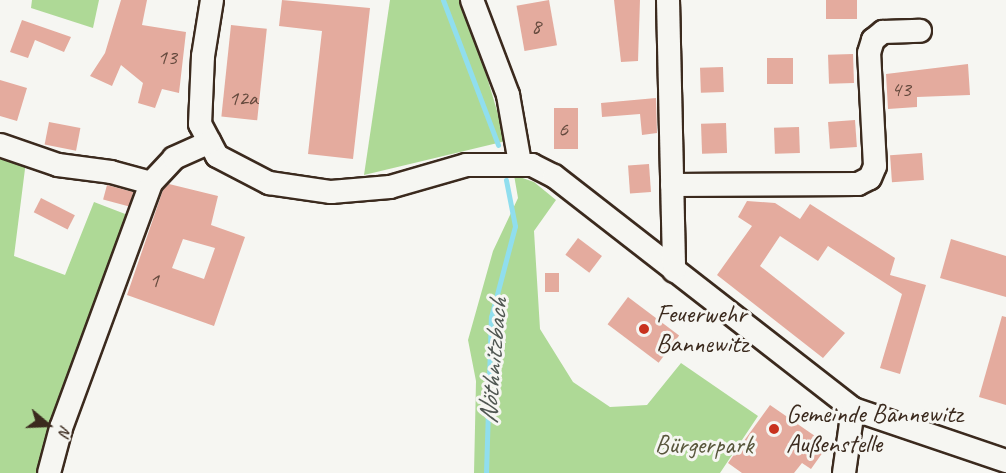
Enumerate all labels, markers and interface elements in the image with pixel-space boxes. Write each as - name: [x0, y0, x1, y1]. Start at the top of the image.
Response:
- house number: 8: [531, 14, 541, 40]
- house number: 13: [157, 45, 177, 71]
- house number: 43: [891, 77, 911, 103]
- house number: 12a: [228, 86, 258, 112]
- house number: 6: [558, 117, 568, 143]
- house number: 1: [149, 268, 159, 294]
- water label: Nöthnitzbach: [471, 297, 515, 425]
- place label: Feuerwehr Bannewitz: [656, 298, 748, 360]
- marker: Feuerwehr Bannewitz: [637, 322, 651, 336]
- north arrow: [18, 395, 78, 455]
- place label: Gemeinde Bannewitz Außenstelle: [786, 398, 963, 460]
- marker: Gemeinde Bannewitz Außenstelle: [767, 422, 781, 436]
- text: N: [54, 423, 76, 439]
- park label: Bürgerpark: [655, 429, 753, 461]

